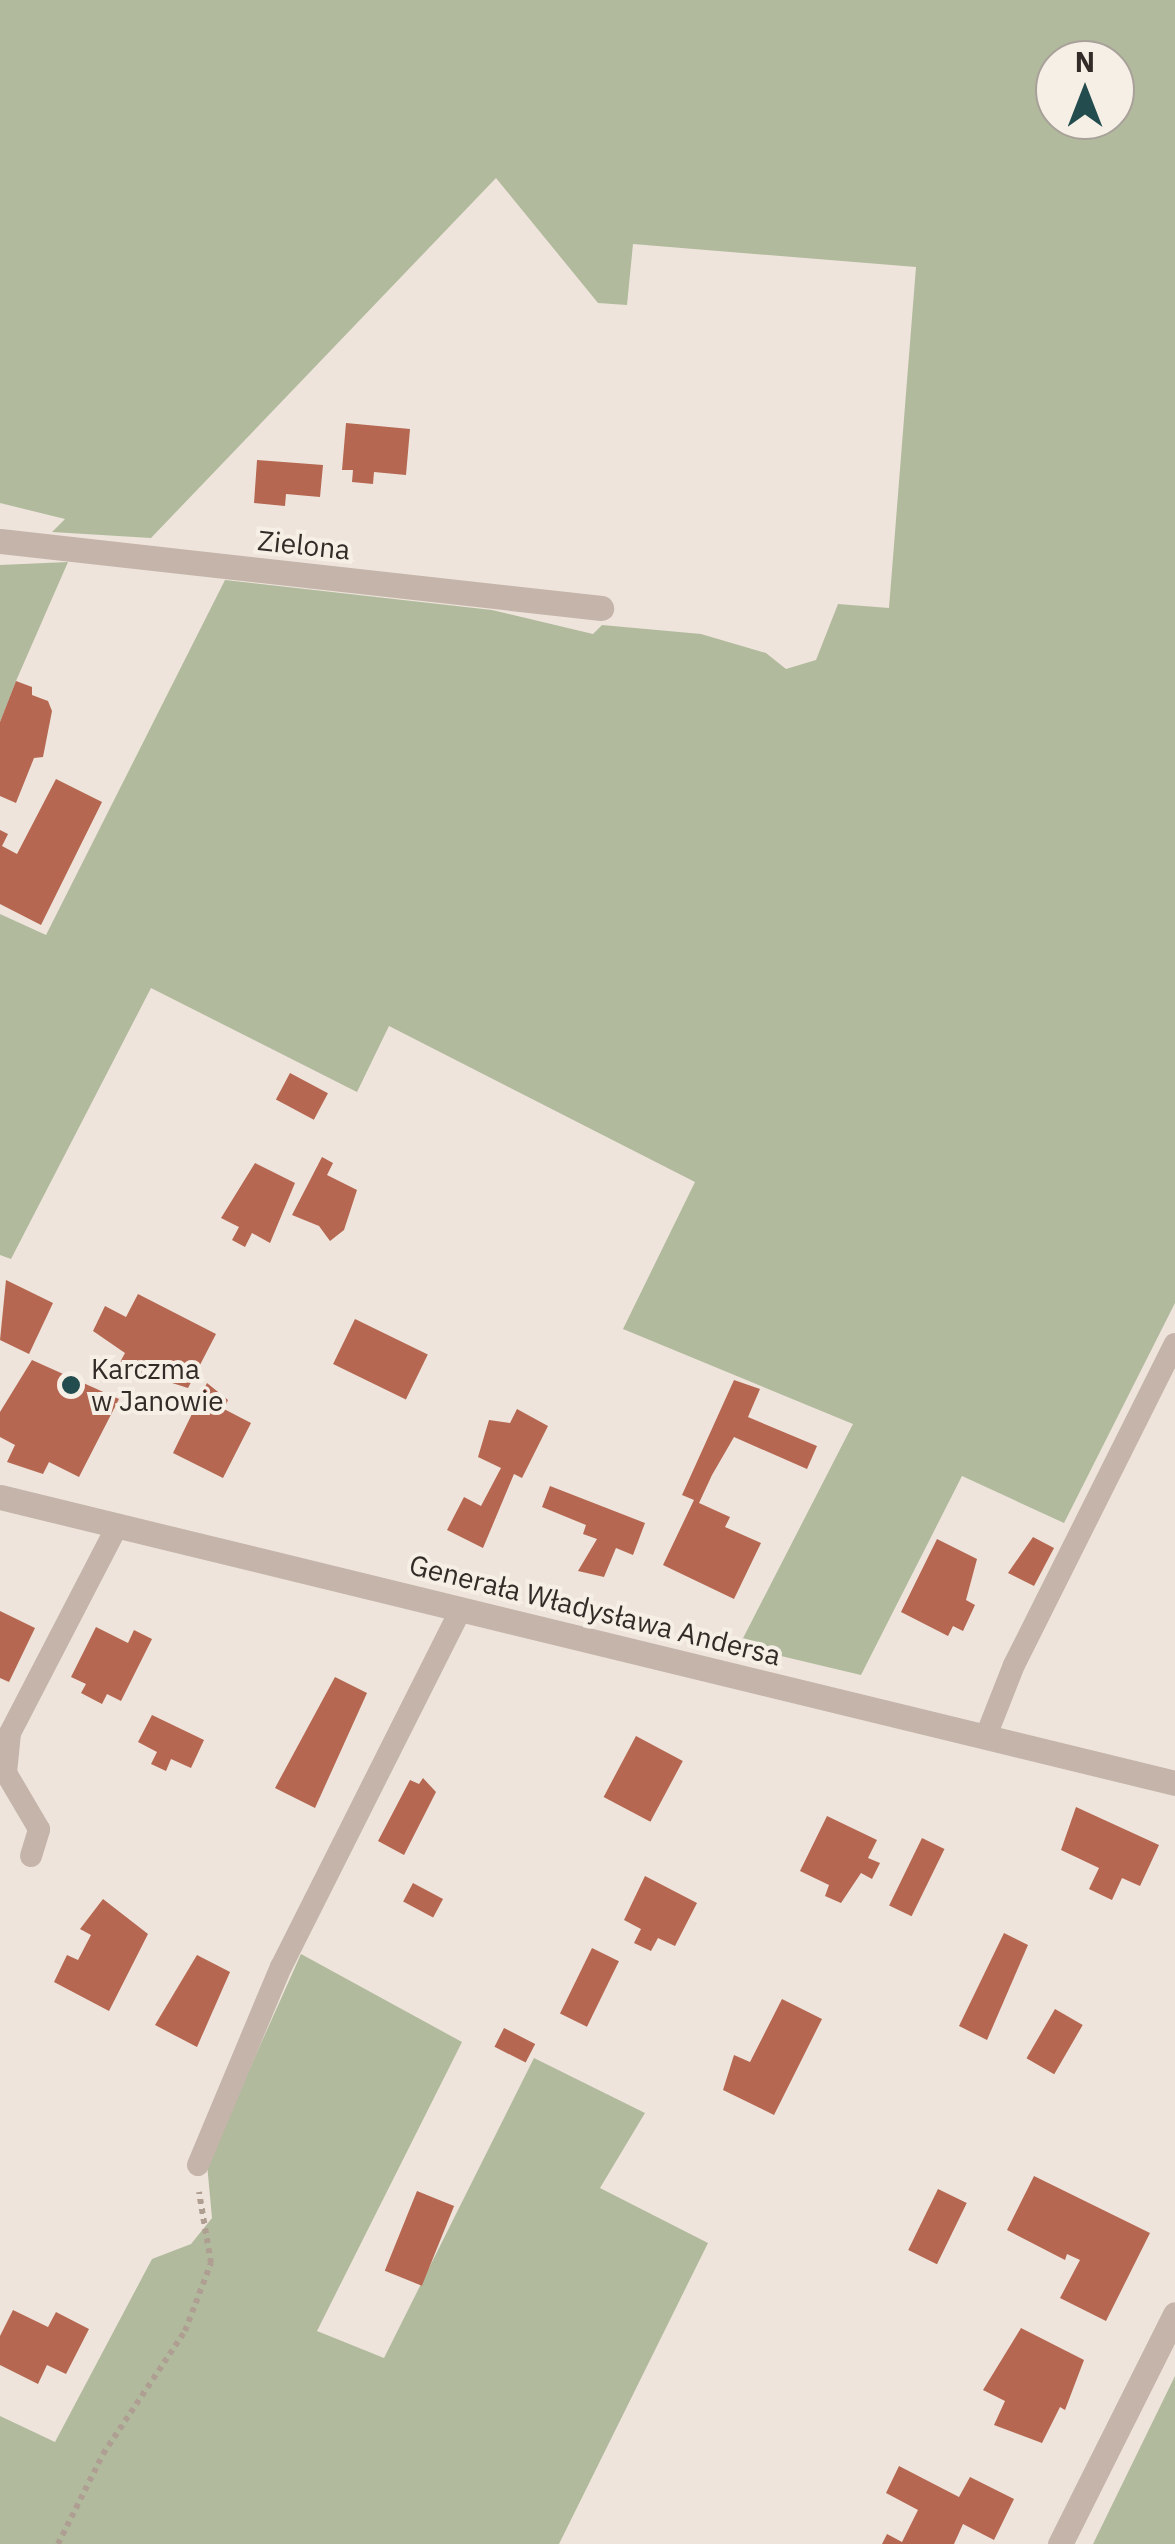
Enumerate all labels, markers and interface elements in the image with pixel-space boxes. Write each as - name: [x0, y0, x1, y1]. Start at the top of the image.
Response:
- north arrow: [1035, 40, 1135, 140]
- text: N: [1075, 43, 1095, 80]
- street label: Zielona: [256, 523, 352, 567]
- place label: Karczma w Janowie: [91, 1352, 224, 1418]
- marker: Karczma w Janowie: [60, 1374, 82, 1396]
- street label: Generała Władysława Andersa: [406, 1548, 784, 1672]

